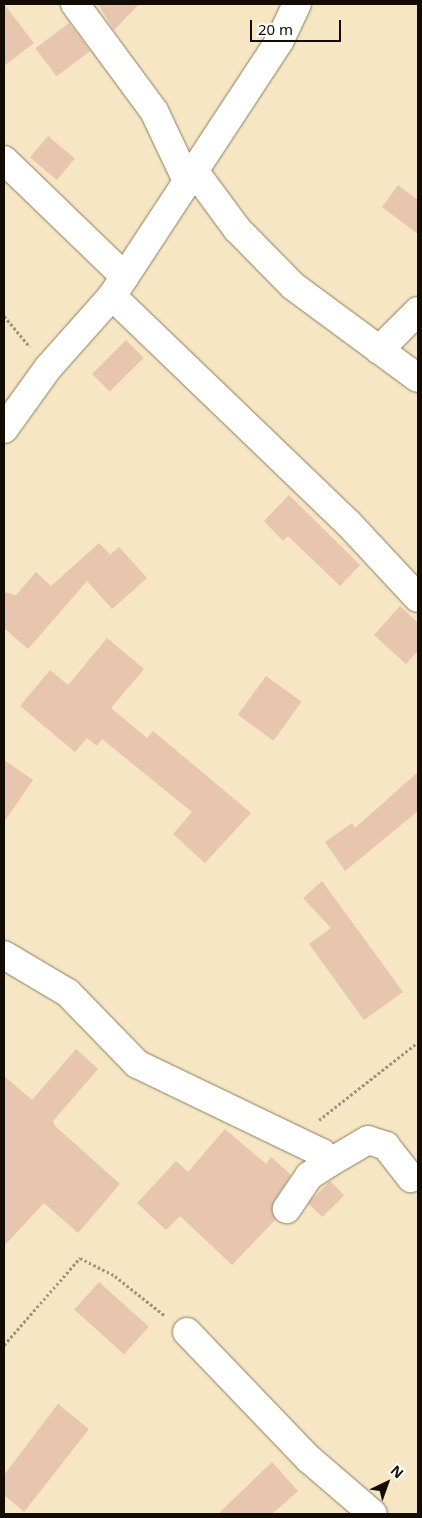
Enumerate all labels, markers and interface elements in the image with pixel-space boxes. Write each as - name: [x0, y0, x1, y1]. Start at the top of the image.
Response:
- scale bar: [252, 10, 343, 42]
- text: 20 m: [258, 19, 293, 39]
- north arrow: [362, 1458, 412, 1508]
- text: N: [387, 1461, 408, 1482]

